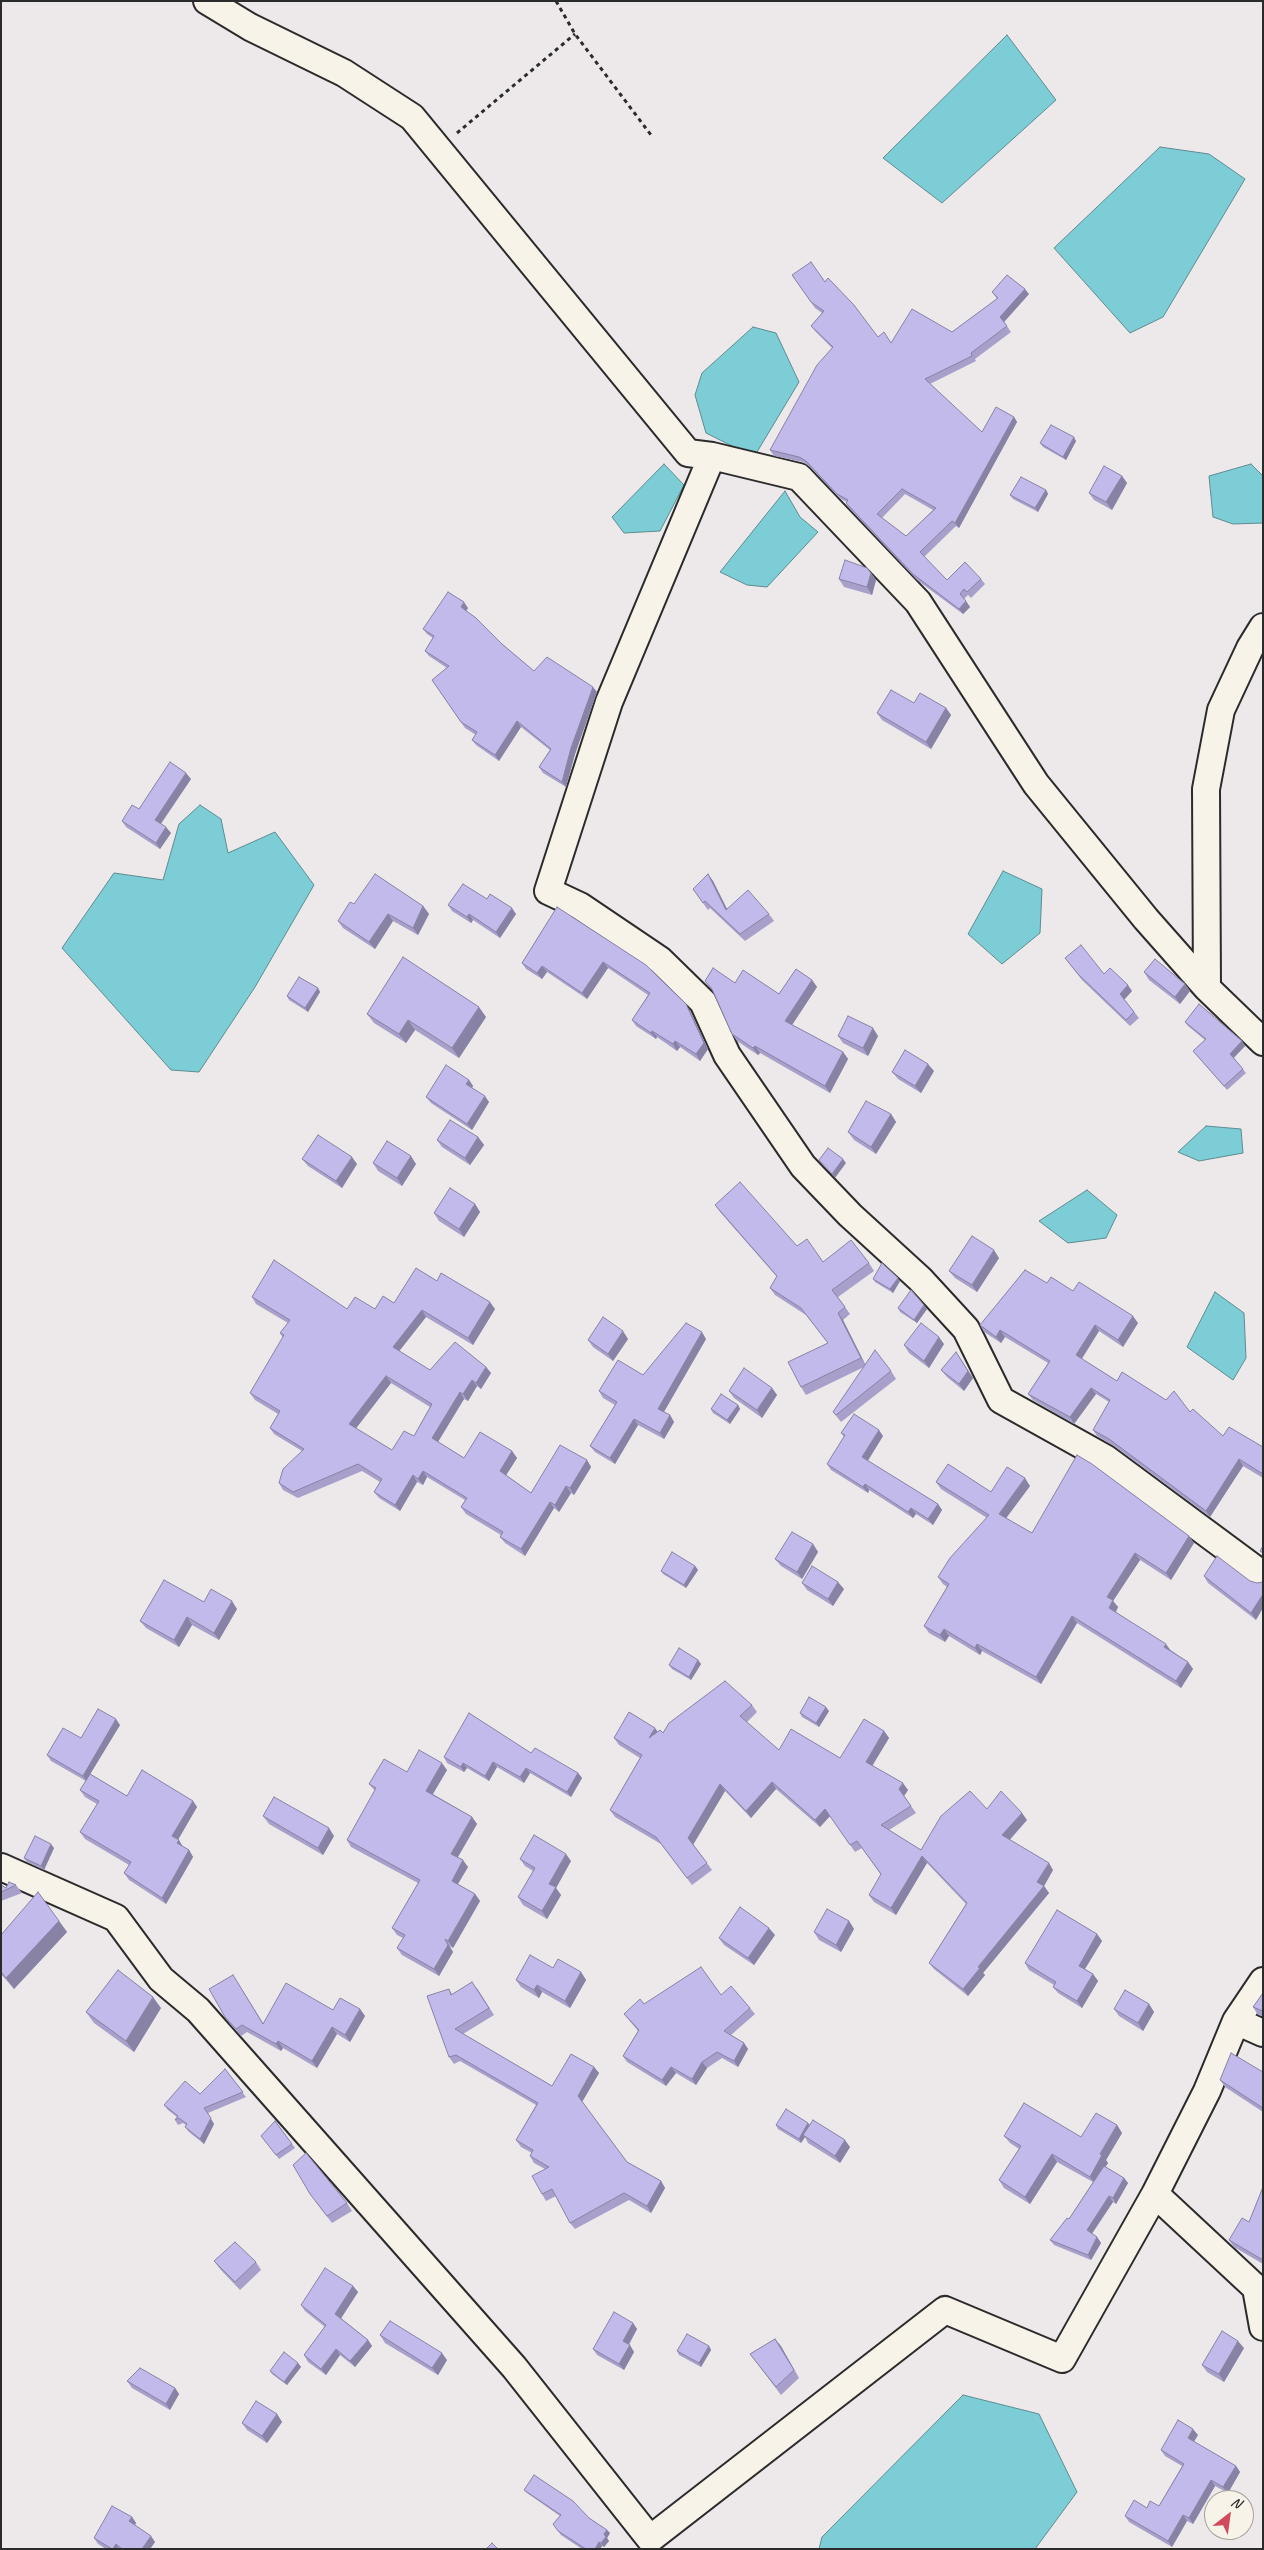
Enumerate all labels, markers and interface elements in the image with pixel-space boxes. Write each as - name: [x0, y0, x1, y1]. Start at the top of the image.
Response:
- north arrow: [1204, 2490, 1254, 2540]
- text: N: [1228, 2493, 1244, 2512]

